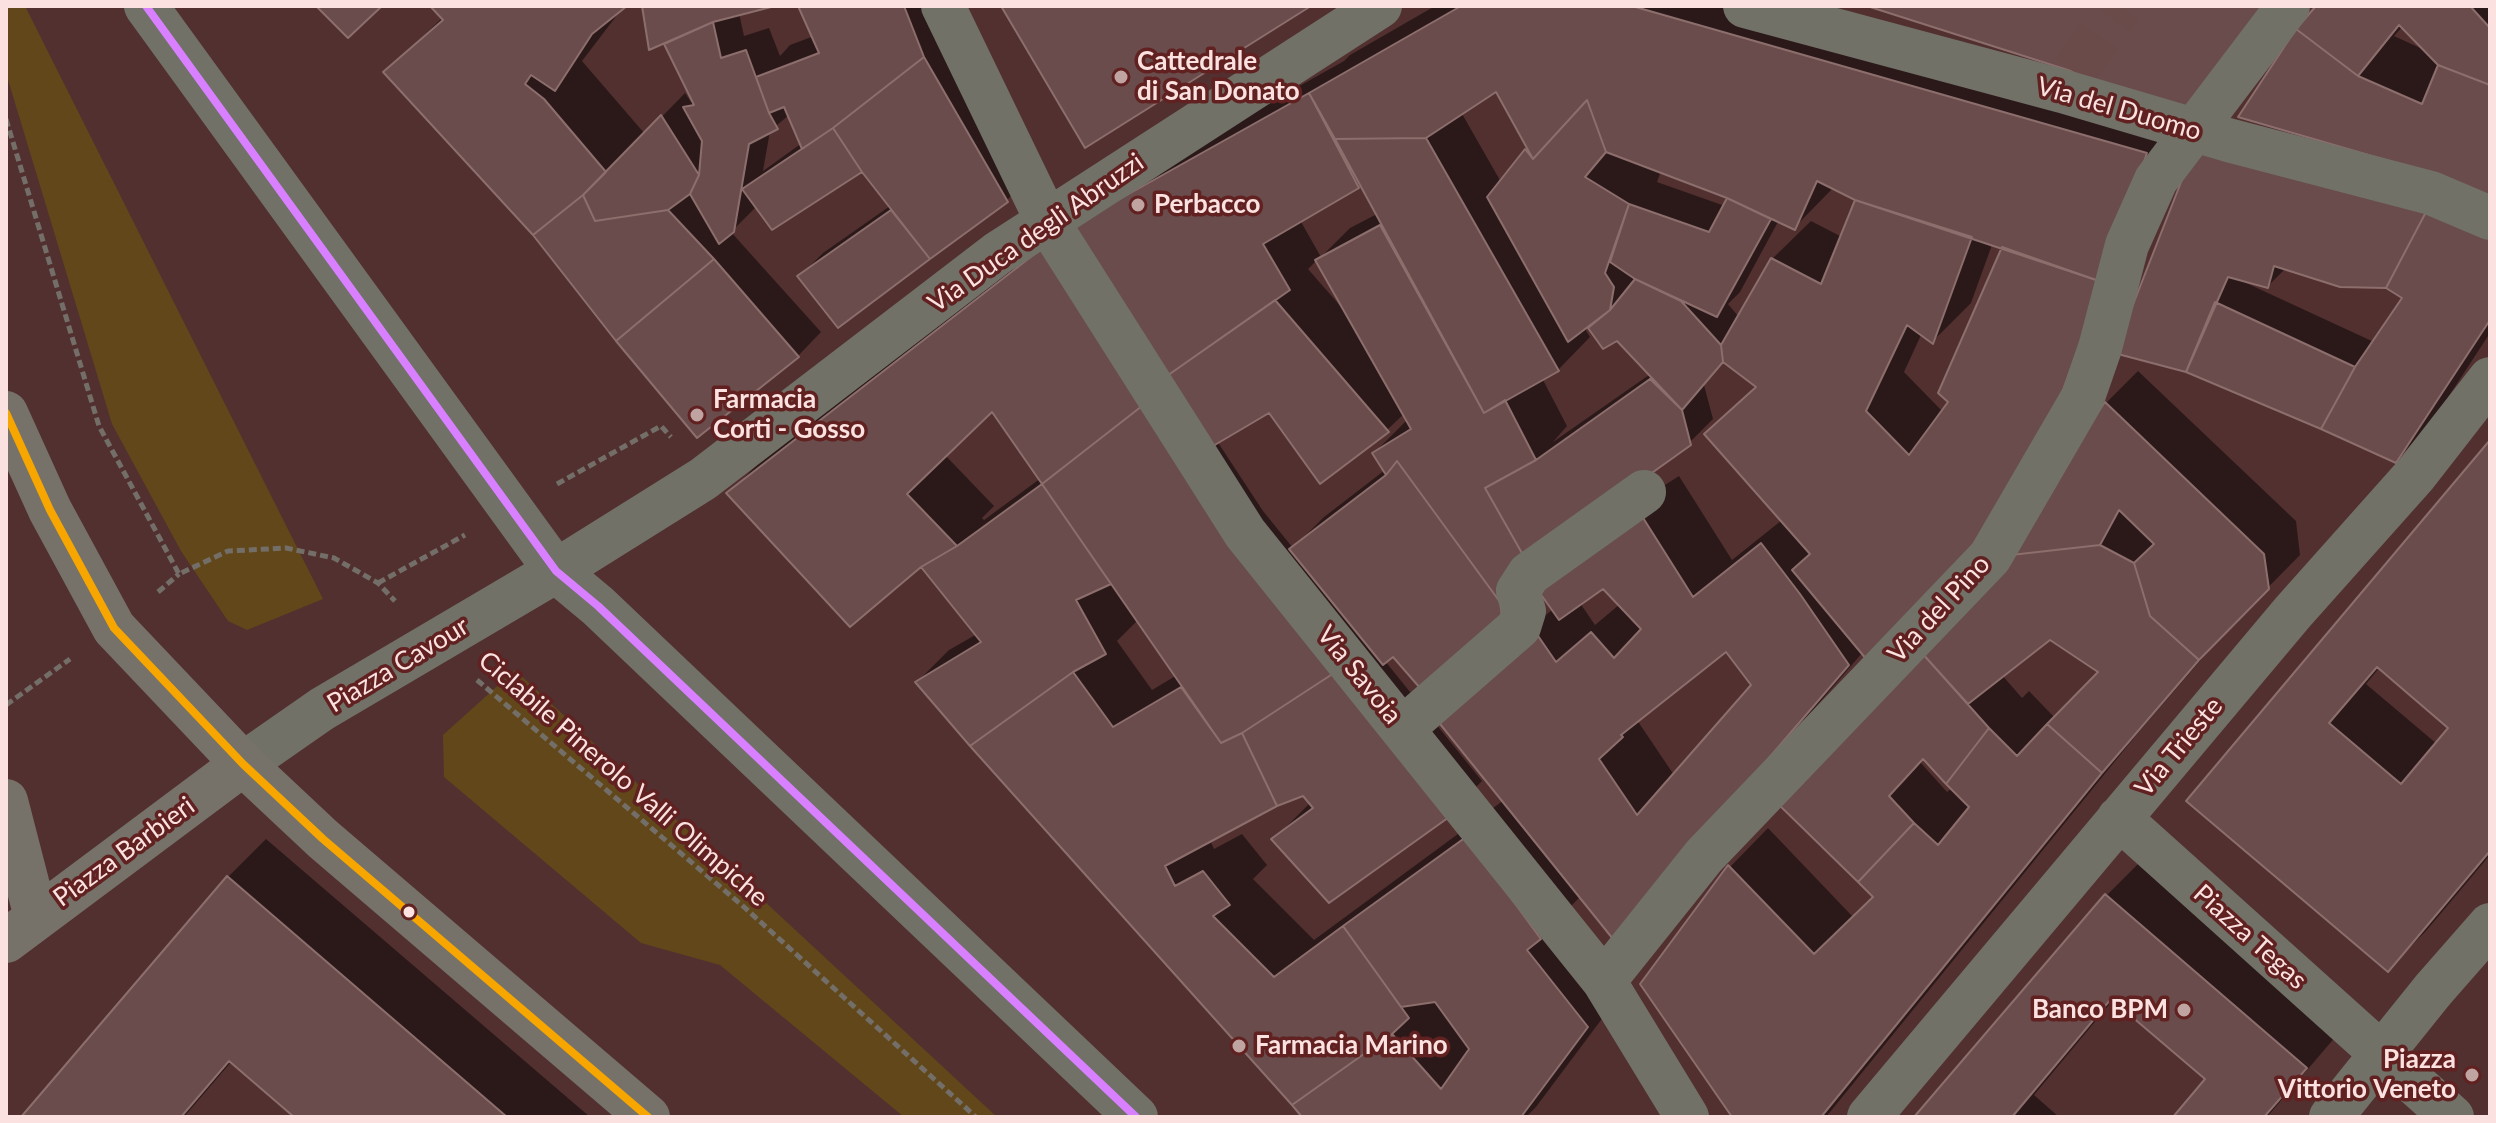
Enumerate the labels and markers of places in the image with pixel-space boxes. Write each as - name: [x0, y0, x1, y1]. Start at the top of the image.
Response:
- place label: Cattedrale di San Donato: [1137, 46, 1300, 108]
- marker: Cattedrale di San Donato: [1112, 68, 1130, 86]
- place label: Perbacco: [1154, 189, 1261, 221]
- marker: Perbacco: [1129, 196, 1147, 214]
- place label: Farmacia Corti - Gosso: [713, 384, 865, 446]
- marker: Farmacia Corti - Gosso: [688, 406, 706, 424]
- unlabelled marker: [401, 904, 417, 920]
- place label: Banco BPM: [2032, 994, 2168, 1026]
- marker: Banco BPM: [2175, 1001, 2193, 1019]
- place label: Farmacia Marino: [1255, 1030, 1448, 1062]
- marker: Farmacia Marino: [1230, 1037, 1248, 1055]
- place label: Piazza Vittorio Veneto: [2278, 1044, 2456, 1106]
- marker: Piazza Vittorio Veneto: [2463, 1066, 2481, 1084]

